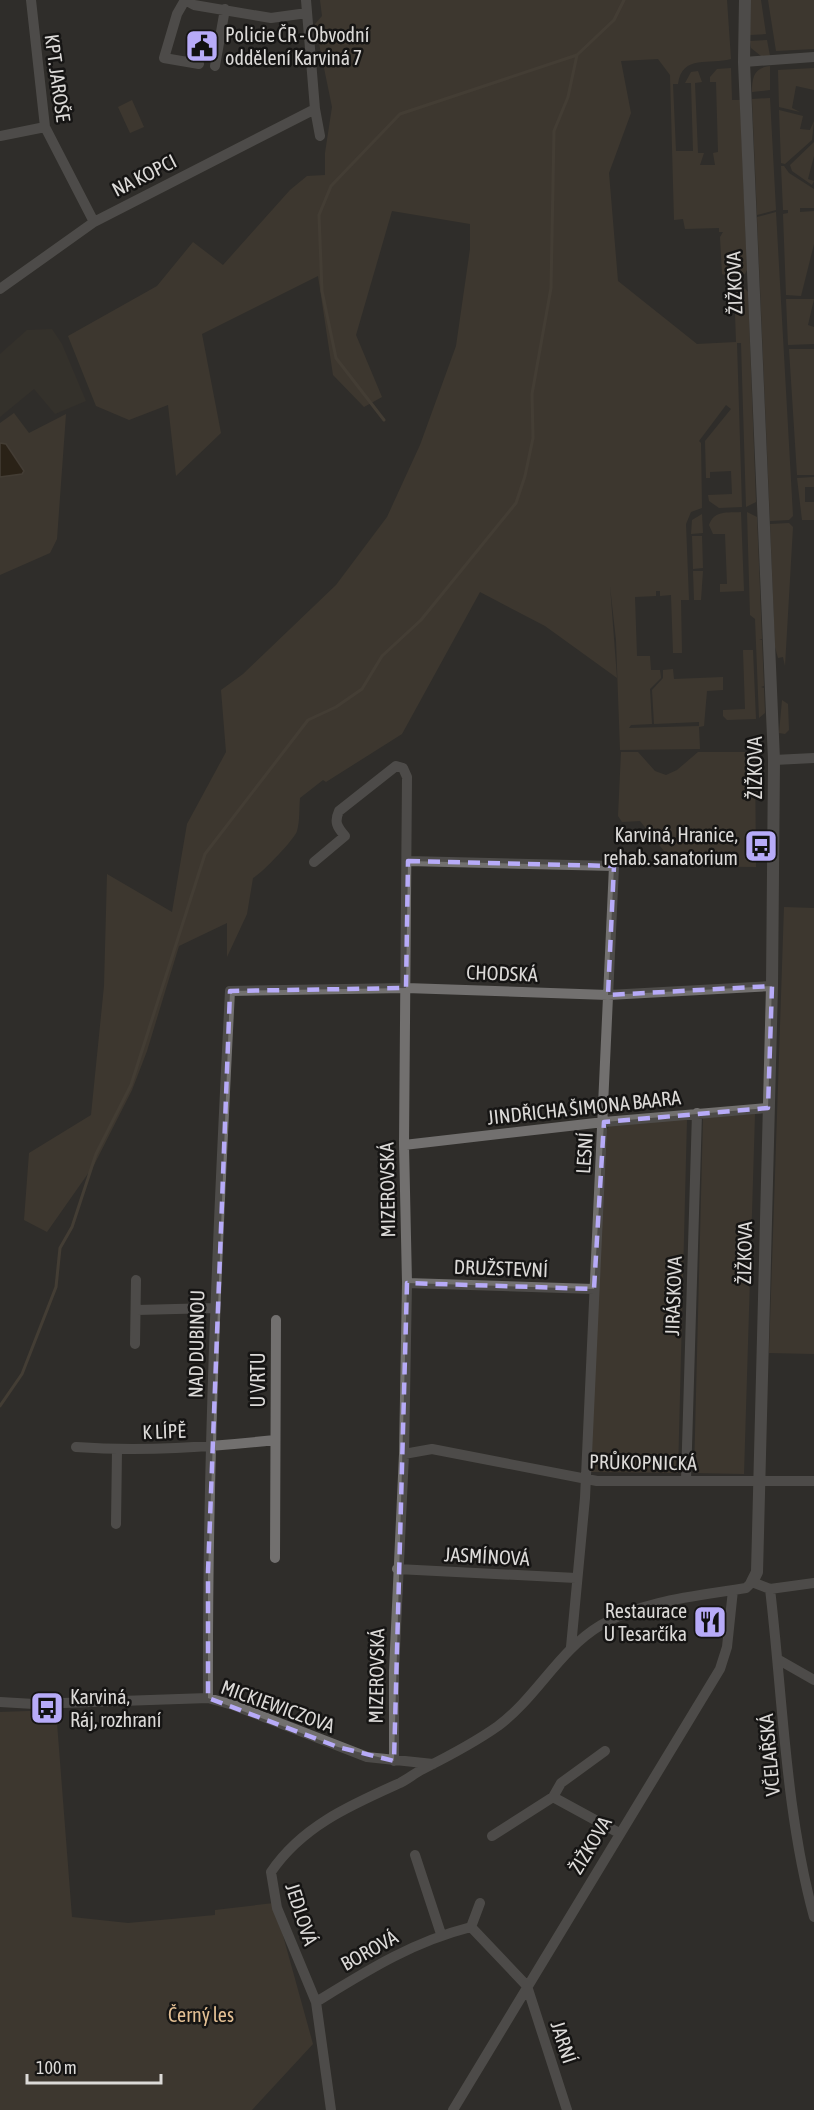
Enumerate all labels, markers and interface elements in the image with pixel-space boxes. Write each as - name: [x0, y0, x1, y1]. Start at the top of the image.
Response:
- place label: Policie ČR - Obvodní oddělení Karviná 7: [225, 23, 370, 69]
- public building icon: Policie ČR - Obvodní oddělení Karviná 7: [184, 28, 220, 64]
- street label: KPT. JAROŠE: [40, 33, 76, 124]
- street label: NA KOPCI: [108, 149, 180, 201]
- street label: ŽIŽKOVA: [721, 251, 747, 315]
- street label: ŽIŽKOVA: [743, 736, 766, 799]
- place label: Karviná, Hranice, rehab. sanatorium: [603, 823, 738, 869]
- bus stop icon: Karviná, Hranice, rehab. sanatorium: [743, 828, 779, 864]
- street label: CHODSKÁ: [466, 960, 538, 986]
- street label: JINDŘICHA ŠIMONA BAARA: [486, 1085, 682, 1129]
- street label: LESNÍ: [571, 1131, 597, 1175]
- street label: MIZEROVSKÁ: [375, 1142, 399, 1238]
- street label: ŽIŽKOVA: [732, 1221, 756, 1285]
- street label: DRUŽSTEVNÍ: [453, 1255, 549, 1281]
- street label: JIRÁSKOVA: [660, 1256, 686, 1336]
- street label: NAD DUBINOU: [184, 1290, 208, 1398]
- street label: U VRTU: [246, 1353, 269, 1407]
- street label: K LÍPĚ: [142, 1419, 187, 1443]
- street label: PRŮKOPNICKÁ: [589, 1450, 697, 1474]
- street label: JASMÍNOVÁ: [444, 1542, 531, 1570]
- place label: Restaurace U Tesarčíka: [603, 1599, 687, 1645]
- restaurant icon: Restaurace U Tesarčíka: [692, 1604, 728, 1640]
- street label: MIZEROVSKÁ: [364, 1628, 388, 1724]
- street label: MICKIEWICZOVA: [218, 1675, 338, 1737]
- place label: Karviná, Ráj, rozhraní: [70, 1685, 162, 1731]
- bus stop icon: Karviná, Ráj, rozhraní: [29, 1690, 65, 1726]
- street label: VČELAŘSKÁ: [754, 1713, 784, 1797]
- street label: ŽIŽKOVA: [564, 1812, 616, 1878]
- street label: JEDLOVÁ: [281, 1880, 323, 1948]
- street label: BOROVÁ: [336, 1925, 402, 1975]
- park label: Černý les: [168, 2003, 234, 2026]
- street label: JARNÍ: [546, 2018, 582, 2066]
- scale bar: [27, 2047, 160, 2085]
- text: 100 m: [36, 2057, 77, 2078]

